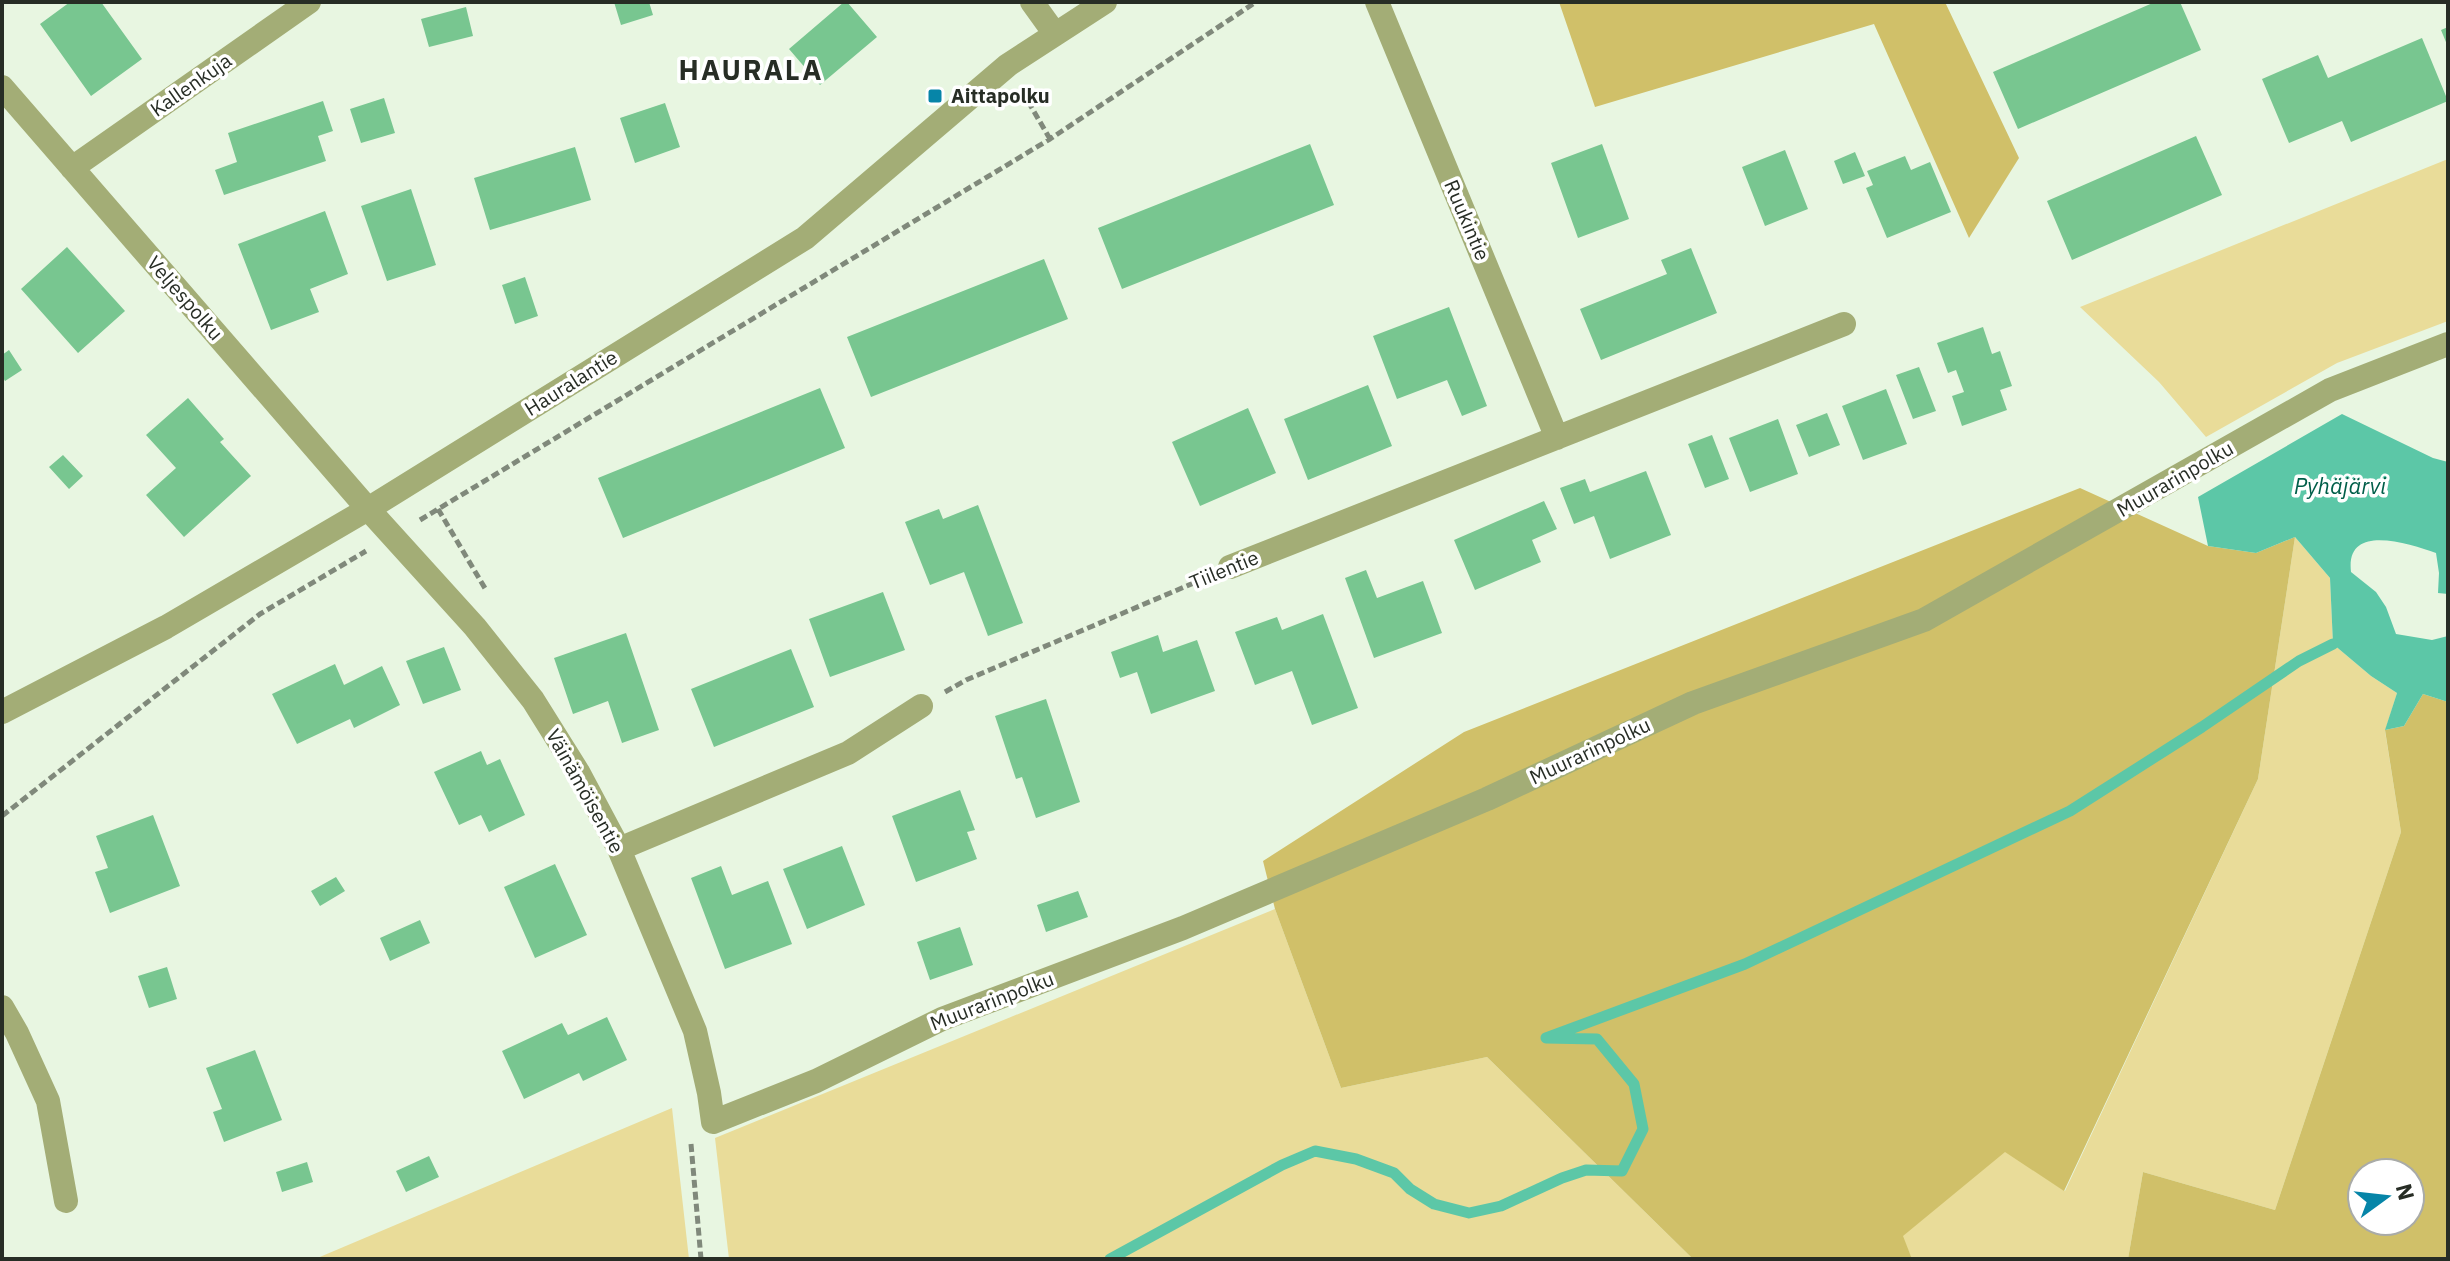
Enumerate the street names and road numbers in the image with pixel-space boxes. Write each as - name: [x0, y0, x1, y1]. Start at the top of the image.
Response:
- street label: Kallenkuja: [145, 47, 237, 122]
- street label: Ruukintie: [1438, 175, 1497, 264]
- street label: Veljespolku: [141, 250, 230, 346]
- street label: Hauralantie: [519, 343, 622, 422]
- street label: Muurarinpolku: [2111, 434, 2238, 523]
- street label: Tiilentie: [1185, 543, 1262, 596]
- street label: Muurarinpolku: [1525, 711, 1655, 790]
- street label: Väinämöisentie: [540, 724, 631, 858]
- street label: Muurarinpolku: [926, 965, 1058, 1037]

